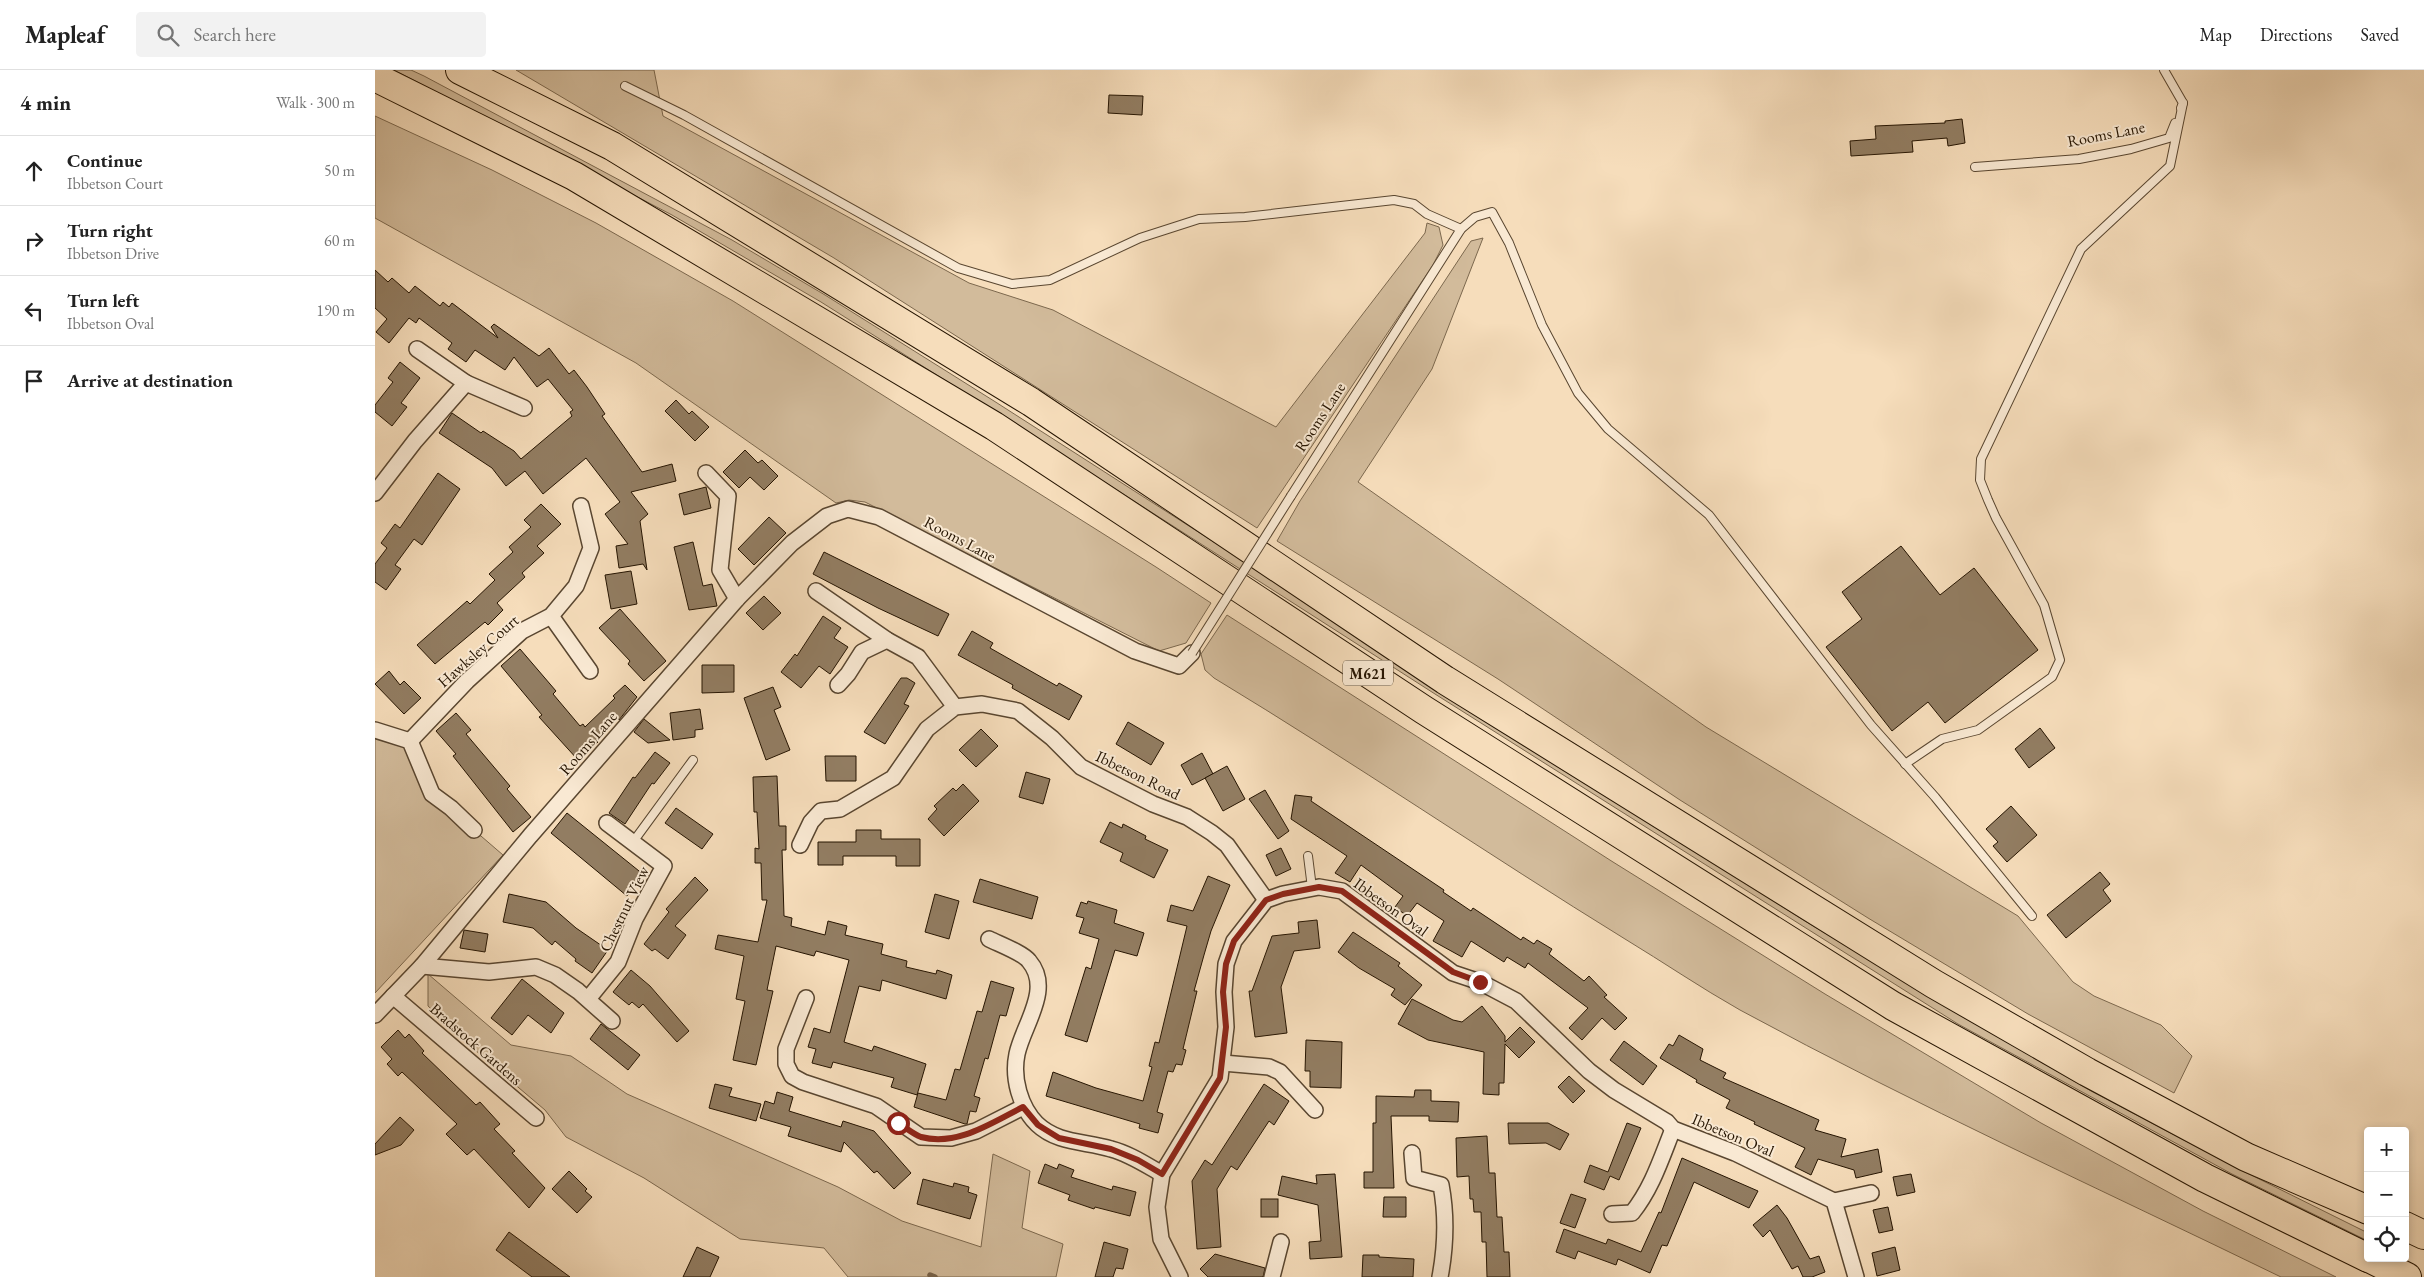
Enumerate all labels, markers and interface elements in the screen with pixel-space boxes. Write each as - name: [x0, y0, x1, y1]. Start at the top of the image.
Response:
- search box: [136, 12, 486, 57]
- text: Mapleaf: [25, 19, 106, 50]
- icon: search: [154, 21, 182, 49]
- text: Search here: [194, 22, 276, 47]
- text: Map: [2200, 23, 2232, 46]
- text: Directions: [2260, 23, 2332, 46]
- text: Saved: [2360, 23, 2399, 46]
- text: 4 min: [20, 89, 71, 116]
- text: Walk · 300 m: [276, 92, 355, 113]
- street label: Rooms Lane: [2065, 116, 2147, 152]
- text: Continue: [67, 148, 142, 173]
- icon: ahead: [20, 157, 48, 185]
- text: 50 m: [324, 160, 355, 181]
- text: Ibbetson Court: [67, 173, 163, 194]
- text: Turn right: [67, 218, 153, 243]
- icon: right: [20, 227, 48, 255]
- text: 60 m: [324, 230, 355, 251]
- text: Ibbetson Drive: [67, 243, 159, 264]
- text: Turn left: [67, 288, 139, 313]
- icon: left: [20, 297, 48, 325]
- text: 190 m: [316, 300, 355, 321]
- text: Ibbetson Oval: [67, 313, 154, 334]
- icon: arrive: [20, 367, 48, 395]
- text: Arrive at destination: [67, 368, 233, 393]
- street label: Rooms Lane: [1290, 378, 1350, 456]
- street label: Rooms Lane: [920, 511, 1000, 567]
- street label: Hawksley Court: [433, 610, 523, 692]
- road number: M621: [1343, 660, 1393, 686]
- street label: Rooms Lane: [554, 706, 622, 780]
- street label: Ibbetson Road: [1092, 746, 1184, 805]
- street label: Chestnut View: [594, 862, 654, 955]
- street label: Ibbetson Oval: [1350, 873, 1433, 941]
- route end: [1469, 971, 1492, 994]
- street label: Bradstock Gardens: [425, 998, 527, 1090]
- street label: Ibbetson Oval: [1689, 1108, 1777, 1162]
- route start: [887, 1112, 910, 1135]
- map controls: [2364, 1127, 2409, 1262]
- button: +: [2364, 1127, 2409, 1172]
- button: −: [2364, 1172, 2409, 1217]
- button: locate: [2364, 1217, 2409, 1262]

